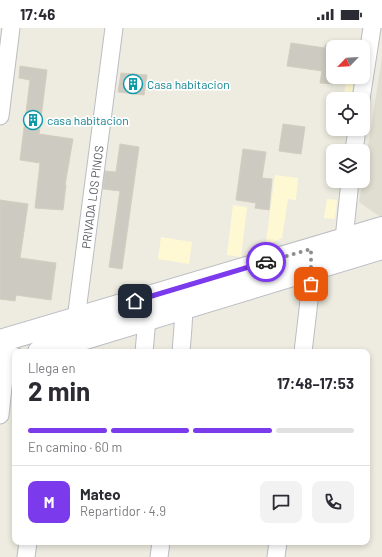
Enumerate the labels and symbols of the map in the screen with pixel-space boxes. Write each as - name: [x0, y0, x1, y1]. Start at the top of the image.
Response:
- north arrow: [326, 40, 370, 84]
- building icon: Casa habitacion: [122, 73, 144, 95]
- place label: Casa habitacion: [147, 77, 230, 91]
- building icon: casa habitacion: [22, 109, 44, 131]
- place label: casa habitacion: [47, 113, 129, 127]
- street label: PRIVADA LOS PINOS: [78, 144, 106, 250]
- courier: [246, 242, 286, 282]
- pin: [294, 267, 328, 301]
- pin: [118, 284, 152, 318]

